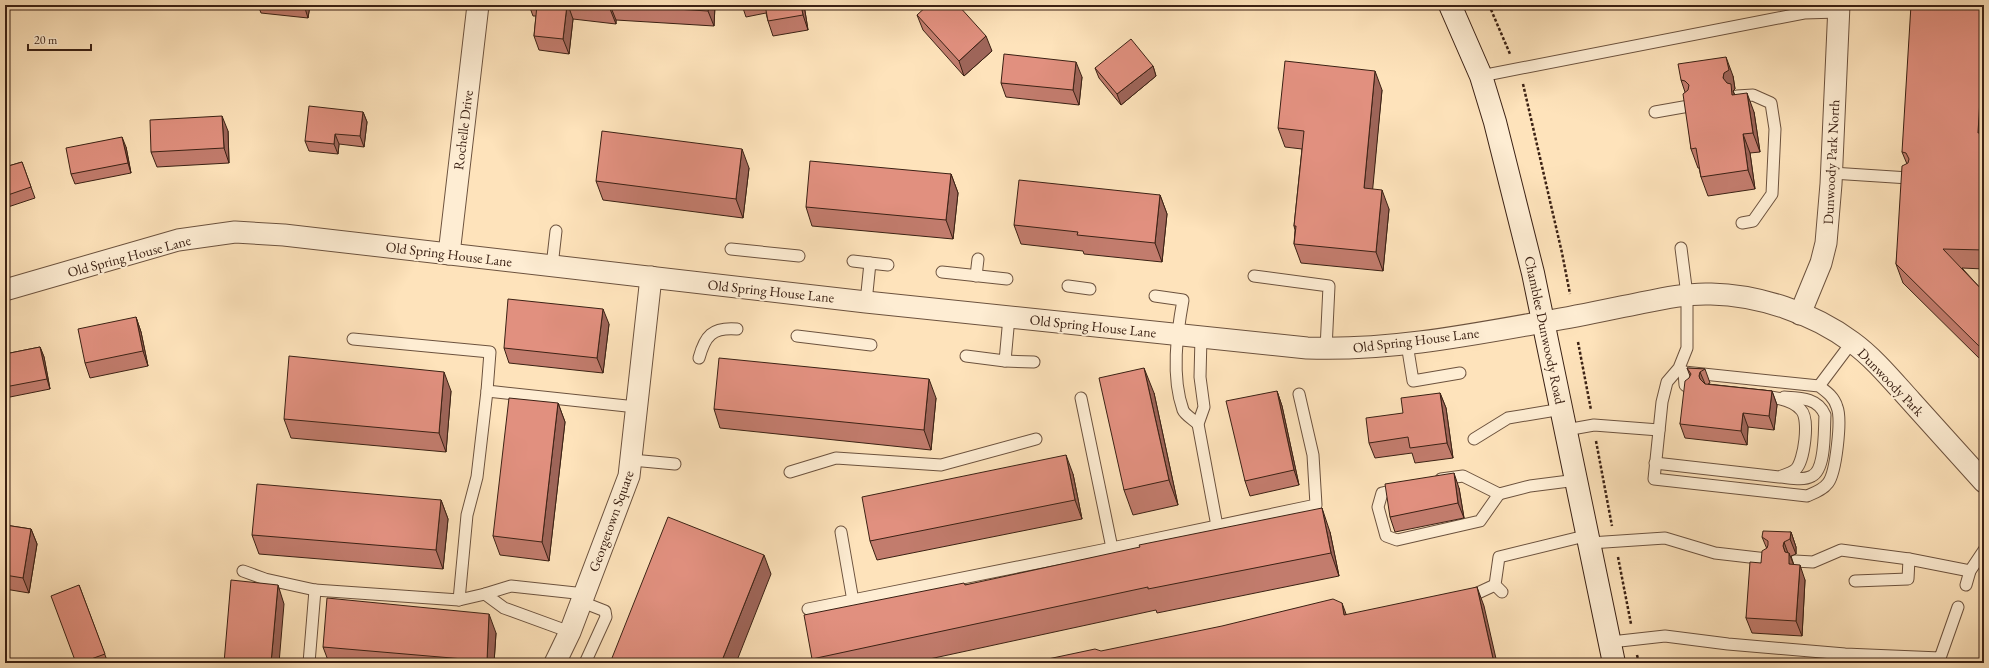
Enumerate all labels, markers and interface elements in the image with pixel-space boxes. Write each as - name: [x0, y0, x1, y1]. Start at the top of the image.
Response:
- scale bar: [28, 26, 91, 52]
- text: 20 m: [34, 32, 58, 48]
- street label: Rochelle Drive: [449, 89, 477, 171]
- street label: Dunwoody Park North: [1819, 99, 1843, 225]
- street label: Old Spring House Lane: [65, 231, 193, 281]
- street label: Old Spring House Lane: [385, 237, 514, 271]
- street label: Chamblee Dunwoody Road: [1521, 254, 1570, 407]
- street label: Old Spring House Lane: [707, 275, 836, 307]
- street label: Old Spring House Lane: [1029, 310, 1158, 342]
- street label: Old Spring House Lane: [1352, 323, 1481, 357]
- street label: Dunwoody Park: [1854, 344, 1928, 420]
- street label: Georgetown Square: [584, 467, 638, 574]

